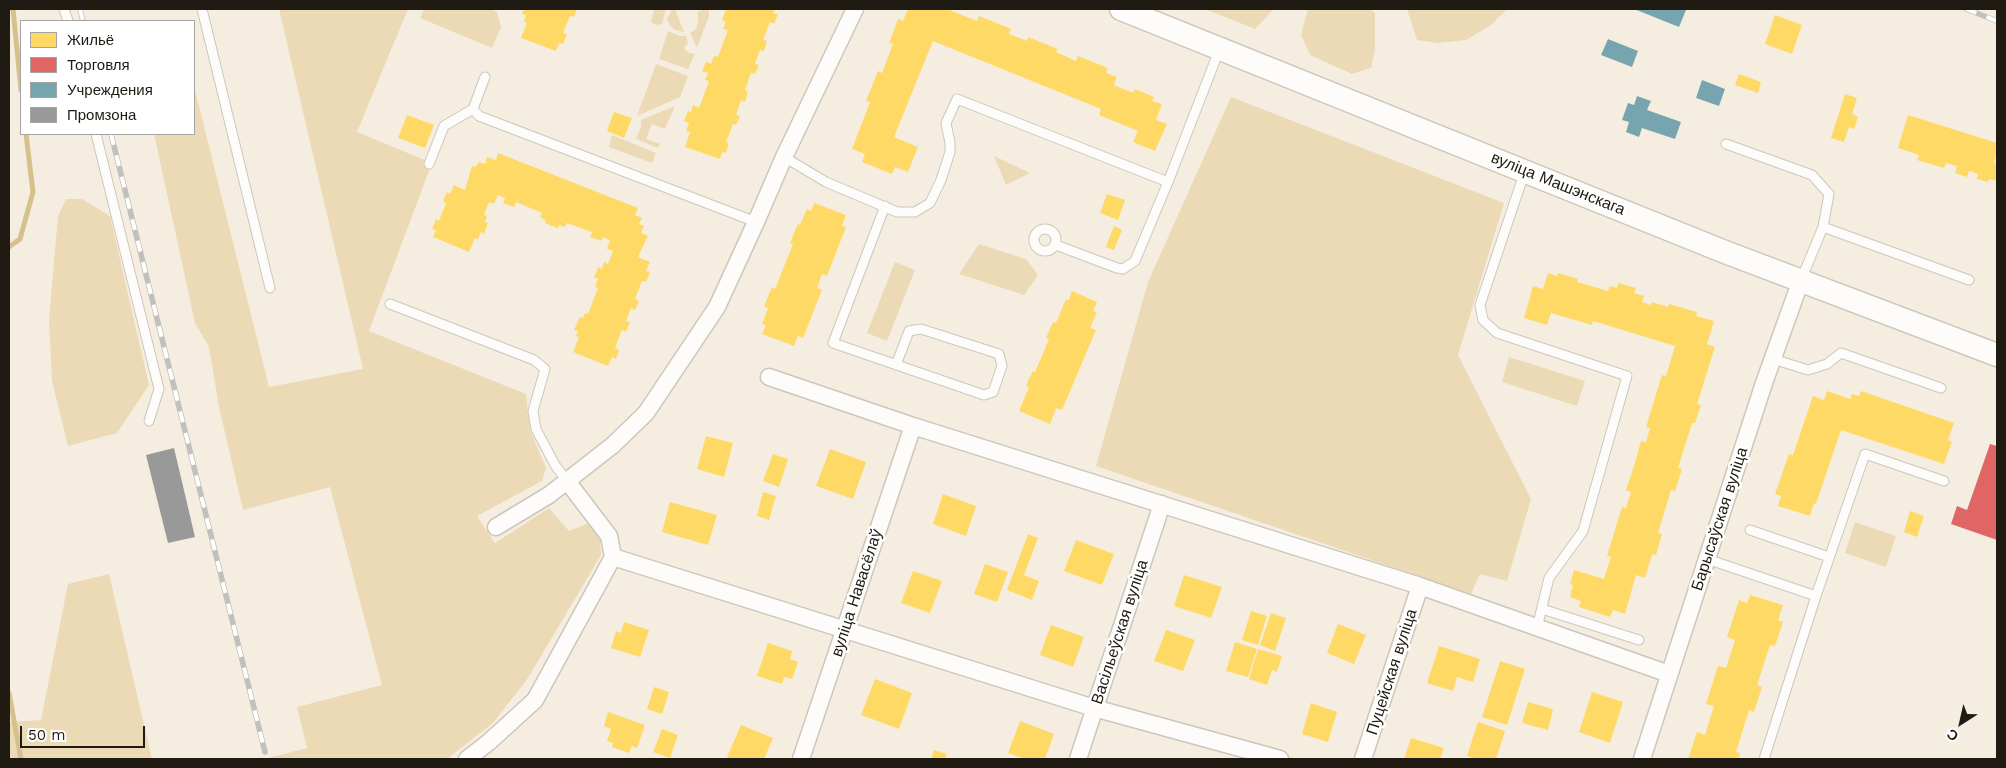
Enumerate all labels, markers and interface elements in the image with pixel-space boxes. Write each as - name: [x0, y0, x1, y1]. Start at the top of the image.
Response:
- legend: [20, 20, 195, 135]
- text: Жильё: [67, 31, 114, 49]
- text: Торговля: [67, 56, 130, 74]
- text: Учреждения: [67, 81, 153, 99]
- text: Промзона: [67, 106, 136, 124]
- street label: вуліца Машэнскага: [1488, 148, 1628, 220]
- street label: Барысаўская вуліца: [1688, 445, 1752, 593]
- street label: вуліца Навасёлаў: [827, 527, 887, 659]
- street label: Васільеўская вуліца: [1088, 557, 1152, 707]
- street label: Пуцейская вуліца: [1363, 607, 1421, 737]
- north arrow: [1936, 698, 1986, 748]
- scale bar: [22, 716, 148, 748]
- text: 50 m: [28, 726, 65, 744]
- text: С: [1944, 726, 1961, 745]

